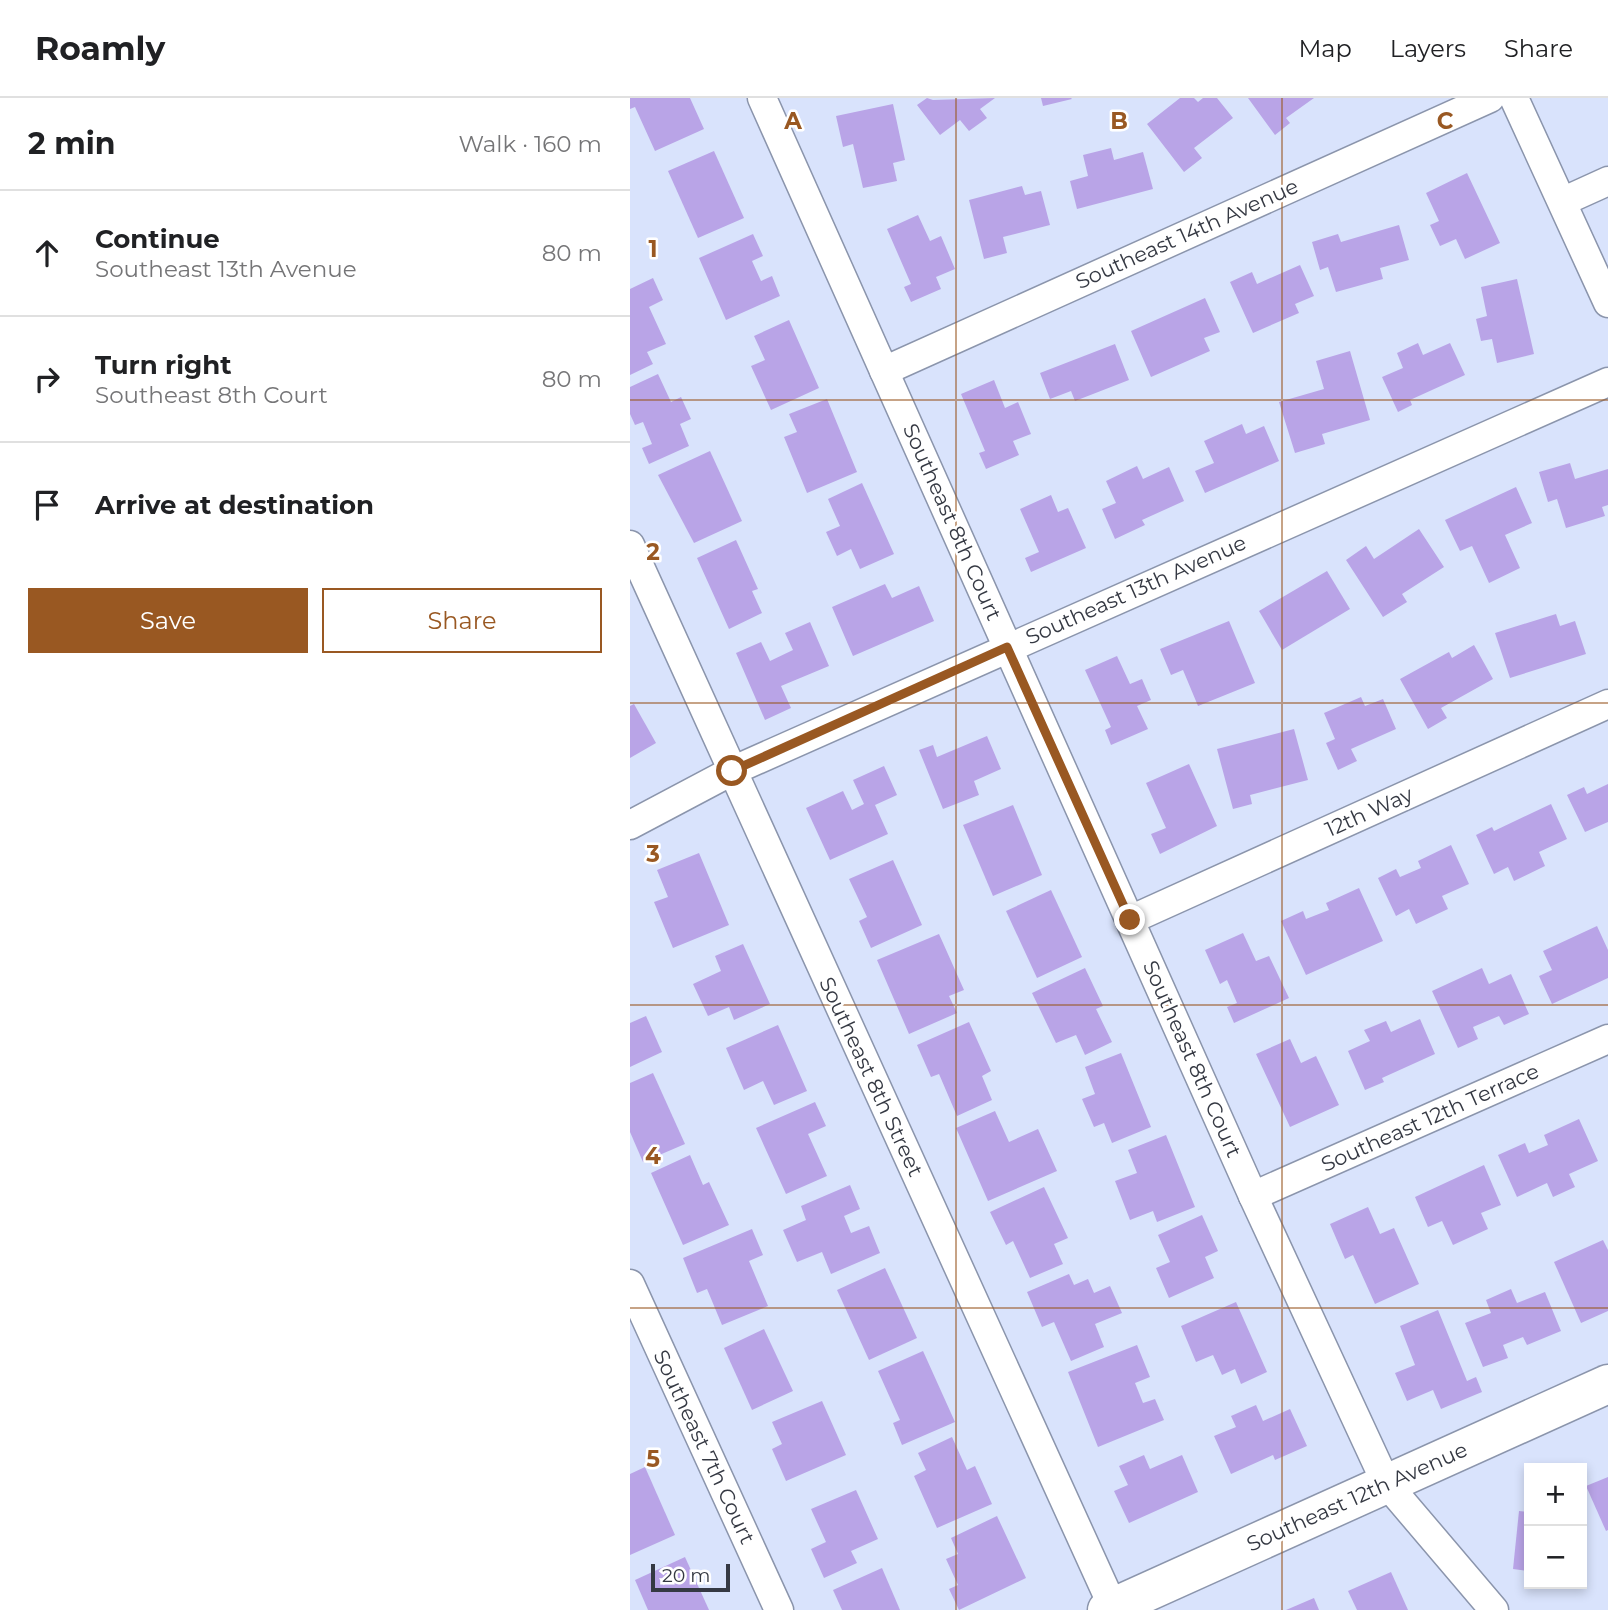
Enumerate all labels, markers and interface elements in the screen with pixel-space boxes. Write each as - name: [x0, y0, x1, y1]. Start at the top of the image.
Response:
- text: Roamly: [35, 28, 165, 68]
- text: Map: [1298, 34, 1352, 63]
- text: Layers: [1390, 34, 1466, 63]
- text: Share: [1504, 34, 1573, 63]
- text: A: [783, 107, 802, 135]
- text: B: [1110, 107, 1128, 135]
- text: C: [1437, 107, 1454, 135]
- text: 2 min: [28, 125, 115, 162]
- text: Walk · 160 m: [458, 130, 602, 158]
- street label: Southeast 14th Avenue: [1072, 173, 1302, 294]
- text: Continue: [95, 223, 220, 255]
- icon: ahead: [28, 234, 66, 272]
- text: 1: [648, 235, 658, 263]
- text: 80 m: [542, 239, 602, 267]
- text: Southeast 13th Avenue: [95, 255, 357, 283]
- text: Turn right: [95, 349, 231, 381]
- icon: right: [28, 360, 66, 398]
- text: 80 m: [542, 365, 602, 393]
- text: Southeast 8th Court: [95, 381, 328, 409]
- street label: Southeast 8th Court: [898, 420, 1007, 624]
- icon: arrive: [28, 486, 66, 524]
- text: Arrive at destination: [95, 489, 374, 521]
- street label: Southeast 13th Avenue: [1022, 530, 1250, 650]
- text: 2: [646, 538, 660, 566]
- button: Save: [28, 588, 308, 653]
- button: Share: [322, 588, 602, 653]
- route start: [716, 755, 747, 786]
- street label: 12th Way: [1321, 781, 1417, 842]
- text: 3: [645, 840, 660, 868]
- route end: [1114, 904, 1145, 935]
- street label: Southeast 8th Court: [1138, 957, 1247, 1161]
- street label: Southeast 8th Street: [814, 973, 929, 1180]
- street label: Southeast 12th Terrace: [1317, 1058, 1543, 1177]
- text: 4: [645, 1142, 661, 1170]
- street label: Southeast 7th Court: [648, 1346, 760, 1548]
- street label: Southeast 12th Avenue: [1243, 1437, 1471, 1557]
- text: 5: [646, 1445, 660, 1473]
- map controls: [1524, 1463, 1587, 1589]
- button: +: [1524, 1463, 1587, 1526]
- button: −: [1524, 1526, 1587, 1589]
- scale bar: [651, 1561, 730, 1593]
- text: 20 m: [662, 1564, 710, 1587]

